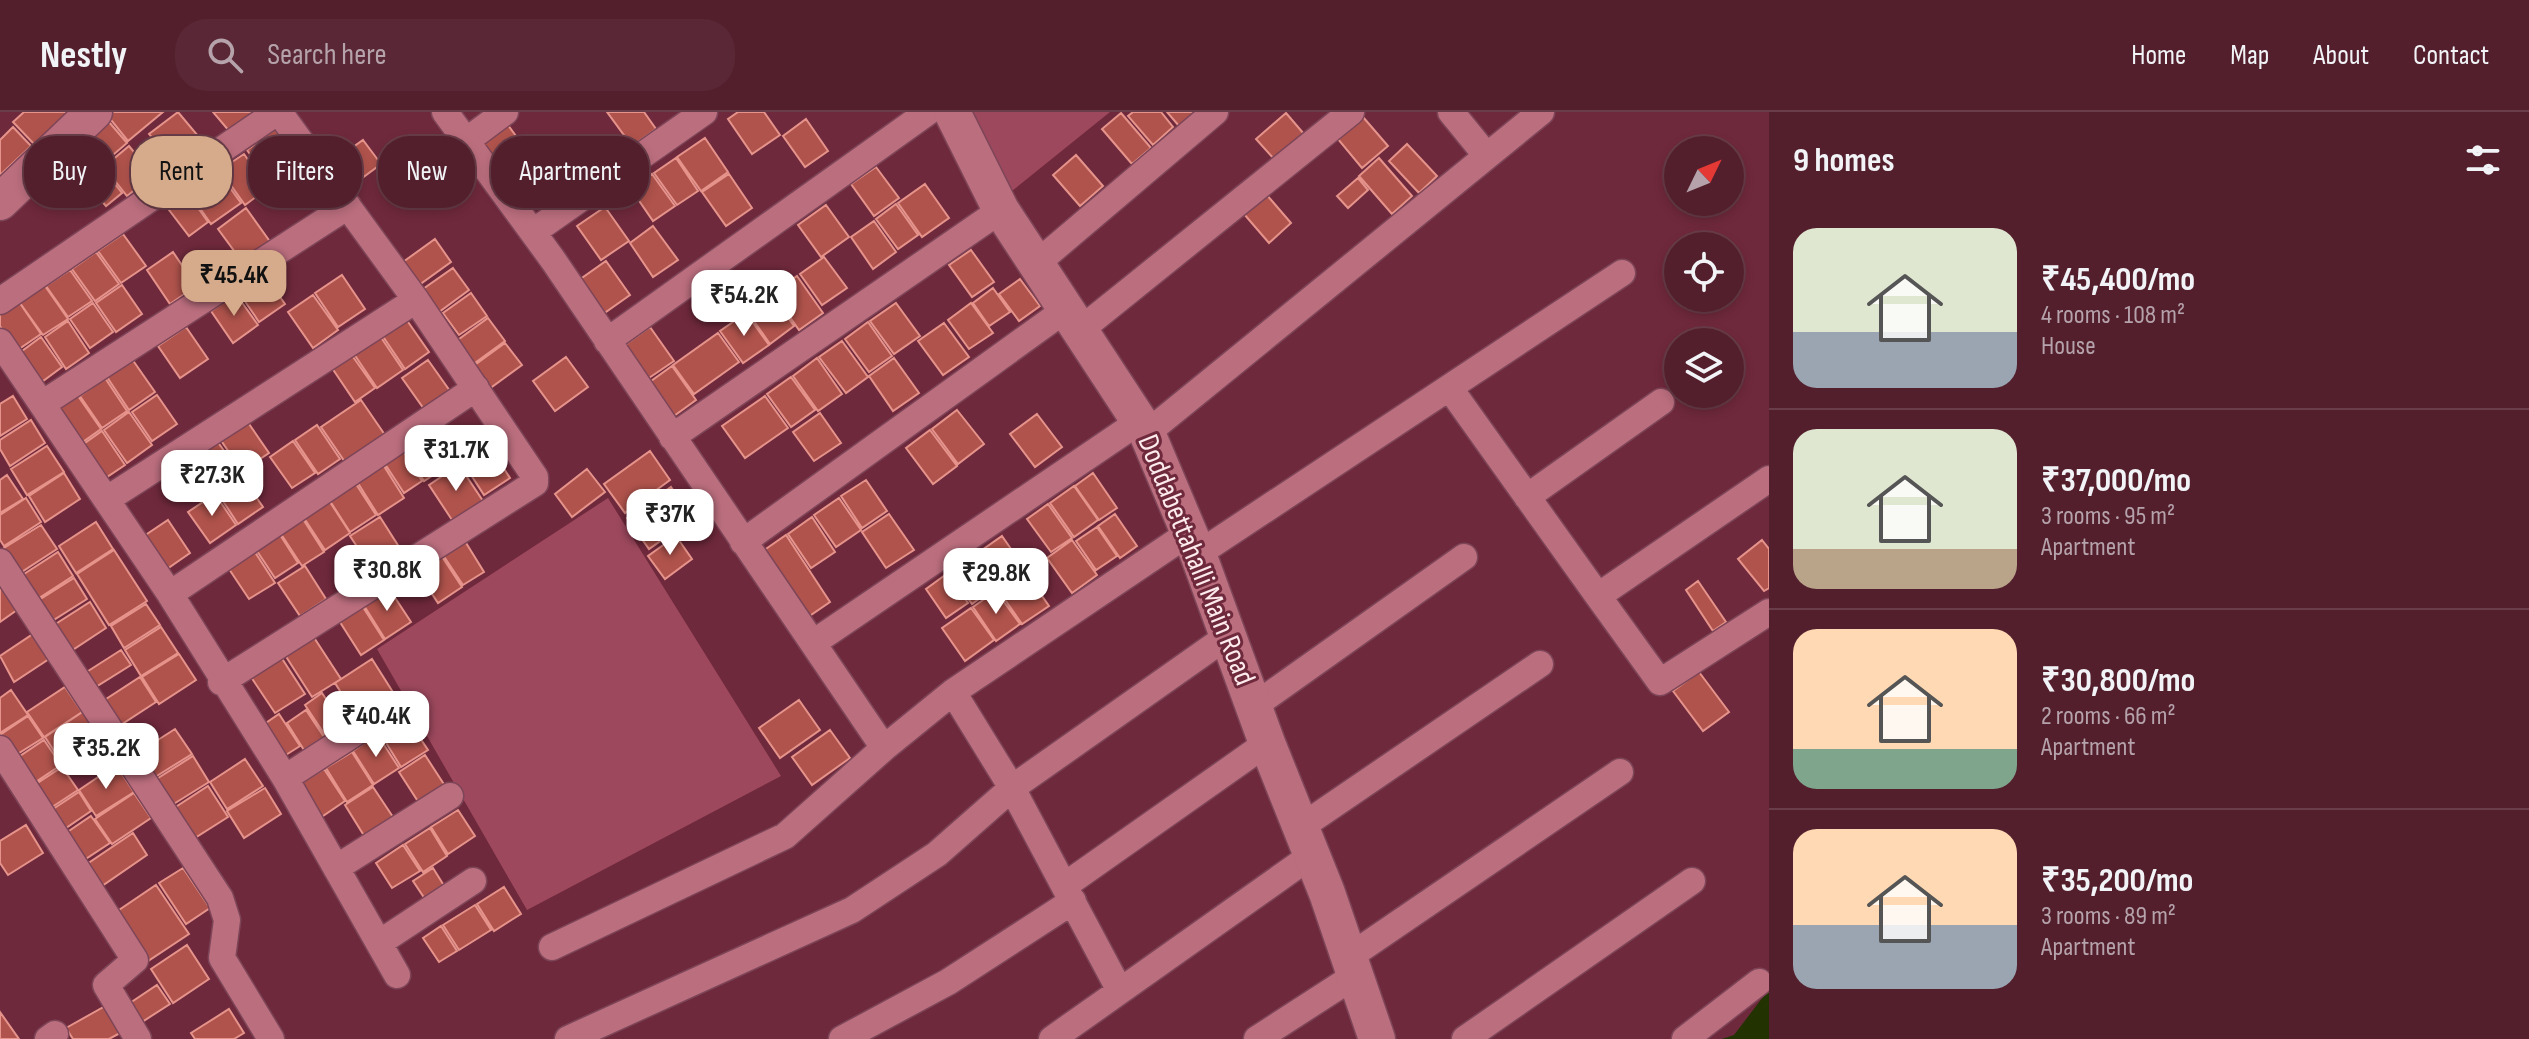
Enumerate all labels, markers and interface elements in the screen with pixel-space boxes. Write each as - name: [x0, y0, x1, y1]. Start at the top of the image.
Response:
- search box: [175, 19, 735, 91]
- text: Nestly: [40, 33, 127, 78]
- icon: search: [203, 33, 247, 77]
- text: Search here: [267, 37, 386, 73]
- text: Home: [2131, 39, 2186, 72]
- text: Map: [2230, 39, 2269, 72]
- text: About: [2313, 39, 2369, 72]
- text: Contact: [2413, 39, 2489, 72]
- chip: Buy: [24, 136, 115, 208]
- chip: Rent: [131, 136, 232, 208]
- chip: Filters: [248, 136, 362, 208]
- chip: New: [378, 136, 475, 208]
- chip: Apartment: [491, 136, 649, 208]
- north arrow: [1664, 136, 1744, 216]
- map controls: [1664, 136, 1744, 408]
- icon: filters: [2461, 138, 2505, 182]
- text: 9 homes: [1793, 140, 1894, 181]
- button: locate: [1664, 232, 1744, 312]
- pin: ₹45.4K: [169, 250, 299, 318]
- text: ₹45,400/mo: [2041, 259, 2195, 300]
- text: ₹45.4K: [199, 260, 269, 291]
- icon: home: [1857, 260, 1953, 356]
- pin: ₹54.2K: [679, 270, 809, 338]
- text: ₹54.2K: [709, 280, 779, 311]
- text: 4 rooms · 108 m²: [2041, 300, 2185, 331]
- button: layers: [1664, 328, 1744, 408]
- text: House: [2041, 331, 2096, 362]
- pin: ₹31.7K: [391, 425, 521, 493]
- street label: Doddabettahalli Main Road: [1129, 429, 1263, 691]
- text: ₹31.7K: [423, 435, 489, 466]
- pin: ₹27.3K: [147, 450, 277, 518]
- text: ₹27.3K: [179, 460, 245, 491]
- text: ₹37,000/mo: [2041, 460, 2191, 501]
- icon: home: [1857, 461, 1953, 557]
- pin: ₹37K: [623, 489, 717, 557]
- text: ₹37K: [645, 499, 695, 530]
- text: 3 rooms · 95 m²: [2041, 501, 2175, 532]
- text: Apartment: [2041, 532, 2135, 563]
- pin: ₹30.8K: [322, 545, 452, 613]
- pin: ₹29.8K: [931, 548, 1061, 616]
- text: ₹30.8K: [352, 555, 422, 586]
- text: ₹29.8K: [961, 558, 1031, 589]
- text: ₹30,800/mo: [2041, 660, 2195, 701]
- icon: home: [1857, 661, 1953, 757]
- pin: ₹40.4K: [311, 691, 441, 759]
- text: ₹40.4K: [341, 701, 411, 732]
- text: 2 rooms · 66 m²: [2041, 701, 2176, 732]
- pin: ₹35.2K: [41, 723, 171, 791]
- text: Apartment: [2041, 732, 2135, 763]
- text: ₹35.2K: [72, 733, 140, 764]
- text: ₹35,200/mo: [2041, 860, 2193, 901]
- icon: home: [1857, 861, 1953, 957]
- text: 3 rooms · 89 m²: [2041, 901, 2176, 932]
- text: Apartment: [2041, 932, 2135, 963]

